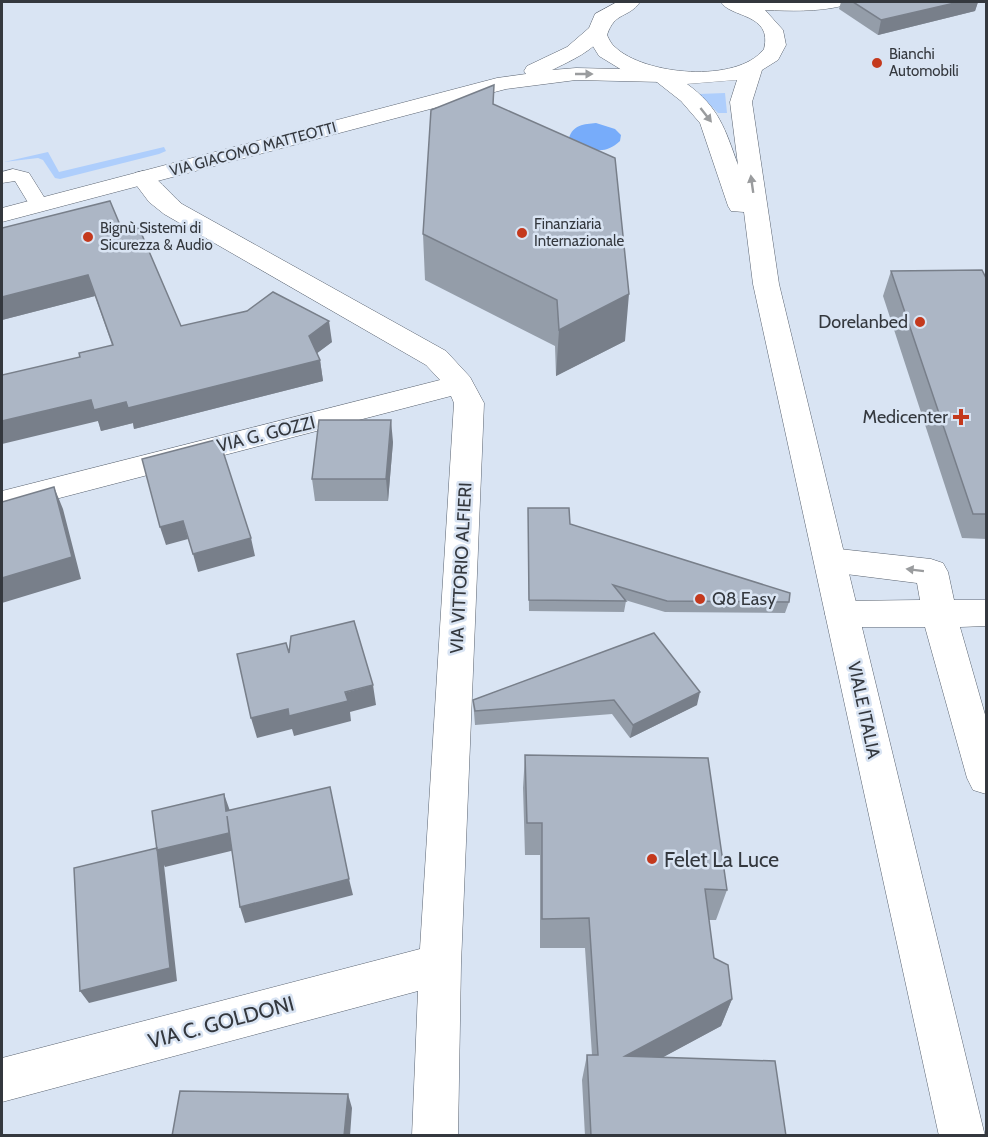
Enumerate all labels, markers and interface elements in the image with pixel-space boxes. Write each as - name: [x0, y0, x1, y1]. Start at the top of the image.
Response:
- place label: Bianchi Automobili: [889, 45, 959, 80]
- marker: Bianchi Automobili: [870, 56, 884, 70]
- one-way arrow: [574, 69, 593, 79]
- one-way arrow: [699, 107, 711, 122]
- street label: VIA GIACOMO MATTEOTTI: [168, 118, 338, 180]
- one-way arrow: [748, 175, 757, 194]
- place label: Finanziaria Internazionale: [534, 215, 624, 250]
- place label: Bignù Sistemi di Sicurezza & Audio: [100, 219, 213, 254]
- marker: Finanziaria Internazionale: [515, 226, 529, 240]
- marker: Bignù Sistemi di Sicurezza & Audio: [81, 230, 95, 244]
- place label: Dorelanbed: [818, 311, 908, 333]
- marker: Dorelanbed: [913, 315, 927, 329]
- place label: Medicenter: [862, 406, 948, 428]
- marker: Medicenter: [952, 408, 970, 426]
- street label: VIA G. GOZZI: [215, 411, 317, 457]
- street label: VIA VITTORIO ALFIERI: [446, 482, 476, 654]
- one-way arrow: [906, 565, 925, 575]
- place label: Q8 Easy: [712, 588, 776, 610]
- marker: Q8 Easy: [693, 592, 707, 606]
- street label: VIALE ITALIA: [843, 659, 885, 761]
- place label: Felet La Luce: [664, 847, 779, 872]
- marker: Felet La Luce: [645, 852, 659, 866]
- street label: VIA C. GOLDONI: [145, 990, 297, 1054]

